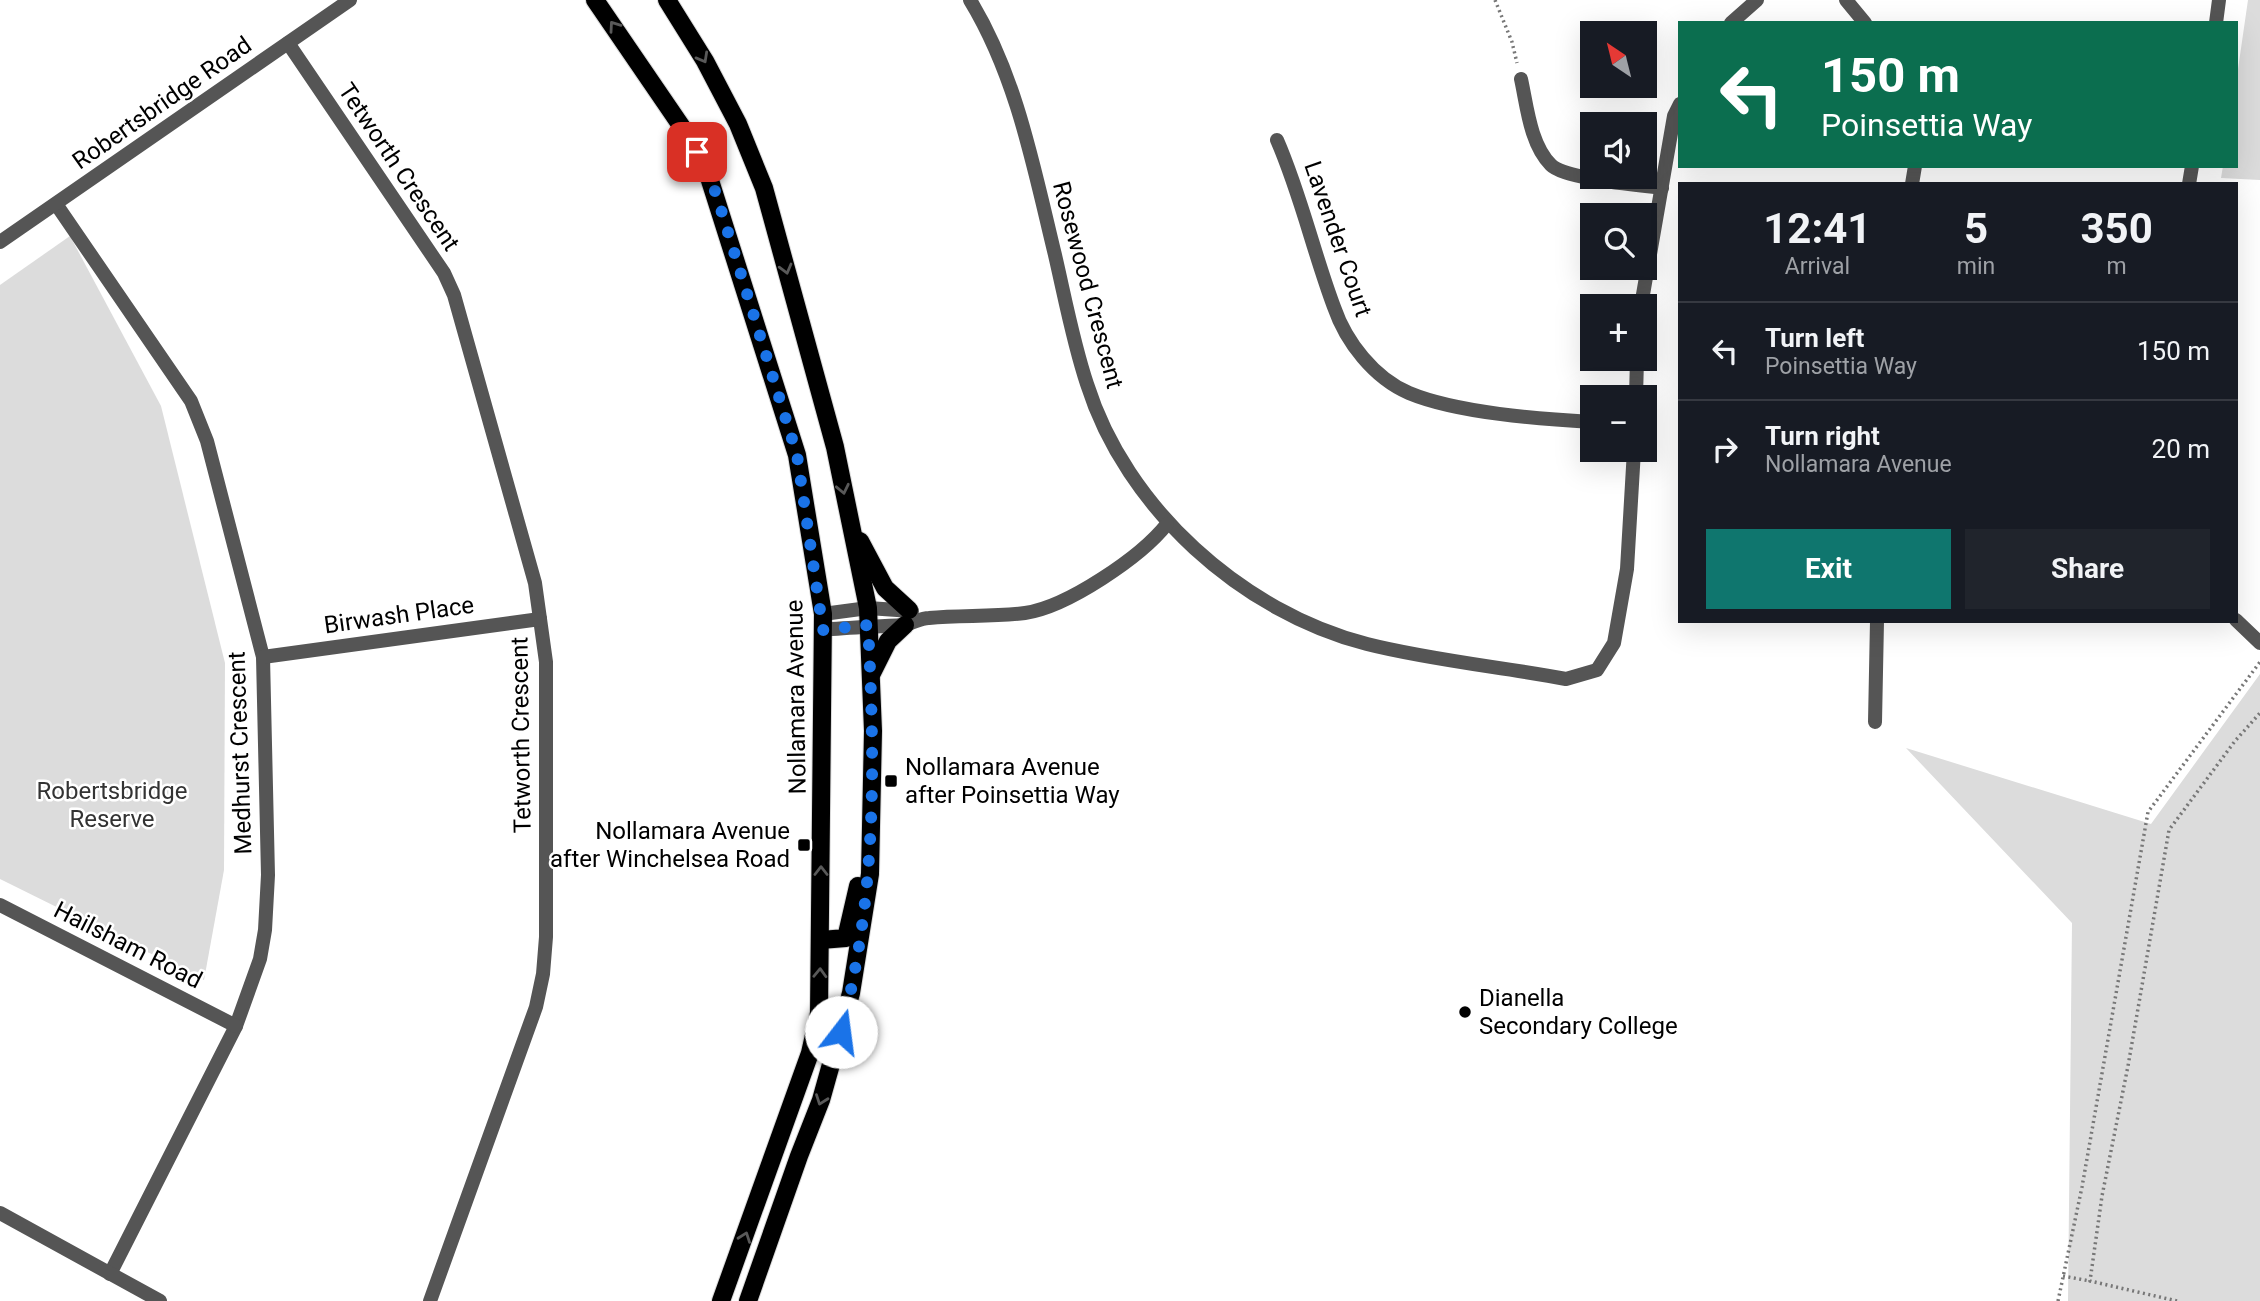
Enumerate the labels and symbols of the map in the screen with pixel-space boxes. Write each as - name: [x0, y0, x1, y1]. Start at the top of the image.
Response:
- one-way arrow: [610, 21, 622, 34]
- north arrow: [1580, 21, 1657, 98]
- street label: Robertsbridge Road: [67, 31, 257, 175]
- one-way arrow: [695, 51, 708, 64]
- street label: Tetworth Crescent: [333, 78, 466, 256]
- pin: [667, 122, 727, 182]
- street label: Lavender Court: [1298, 158, 1378, 321]
- street label: Rosewood Crescent: [1047, 178, 1129, 392]
- one-way arrow: [778, 263, 792, 275]
- one-way arrow: [835, 483, 850, 495]
- street label: Birwash Place: [322, 591, 476, 639]
- street label: Nollamara Avenue: [780, 599, 812, 795]
- street label: Tetworth Crescent: [505, 637, 537, 833]
- street label: Medhurst Crescent: [222, 651, 258, 855]
- place label: Nollamara Avenue after Poinsettia Way: [905, 753, 1120, 809]
- marker: Nollamara Avenue after Poinsettia Way: [883, 773, 899, 789]
- park label: Robertsbridge Reserve: [37, 777, 187, 833]
- place label: Nollamara Avenue after Winchelsea Road: [550, 817, 790, 873]
- marker: Nollamara Avenue after Winchelsea Road: [796, 837, 812, 853]
- one-way arrow: [814, 866, 829, 877]
- street label: Hailsham Road: [49, 896, 207, 994]
- one-way arrow: [812, 967, 827, 978]
- place label: Dianella Secondary College: [1479, 984, 1678, 1040]
- position arrow: [804, 995, 878, 1069]
- marker: Dianella Secondary College: [1457, 1004, 1473, 1020]
- one-way arrow: [815, 1094, 829, 1106]
- one-way arrow: [737, 1231, 751, 1243]

